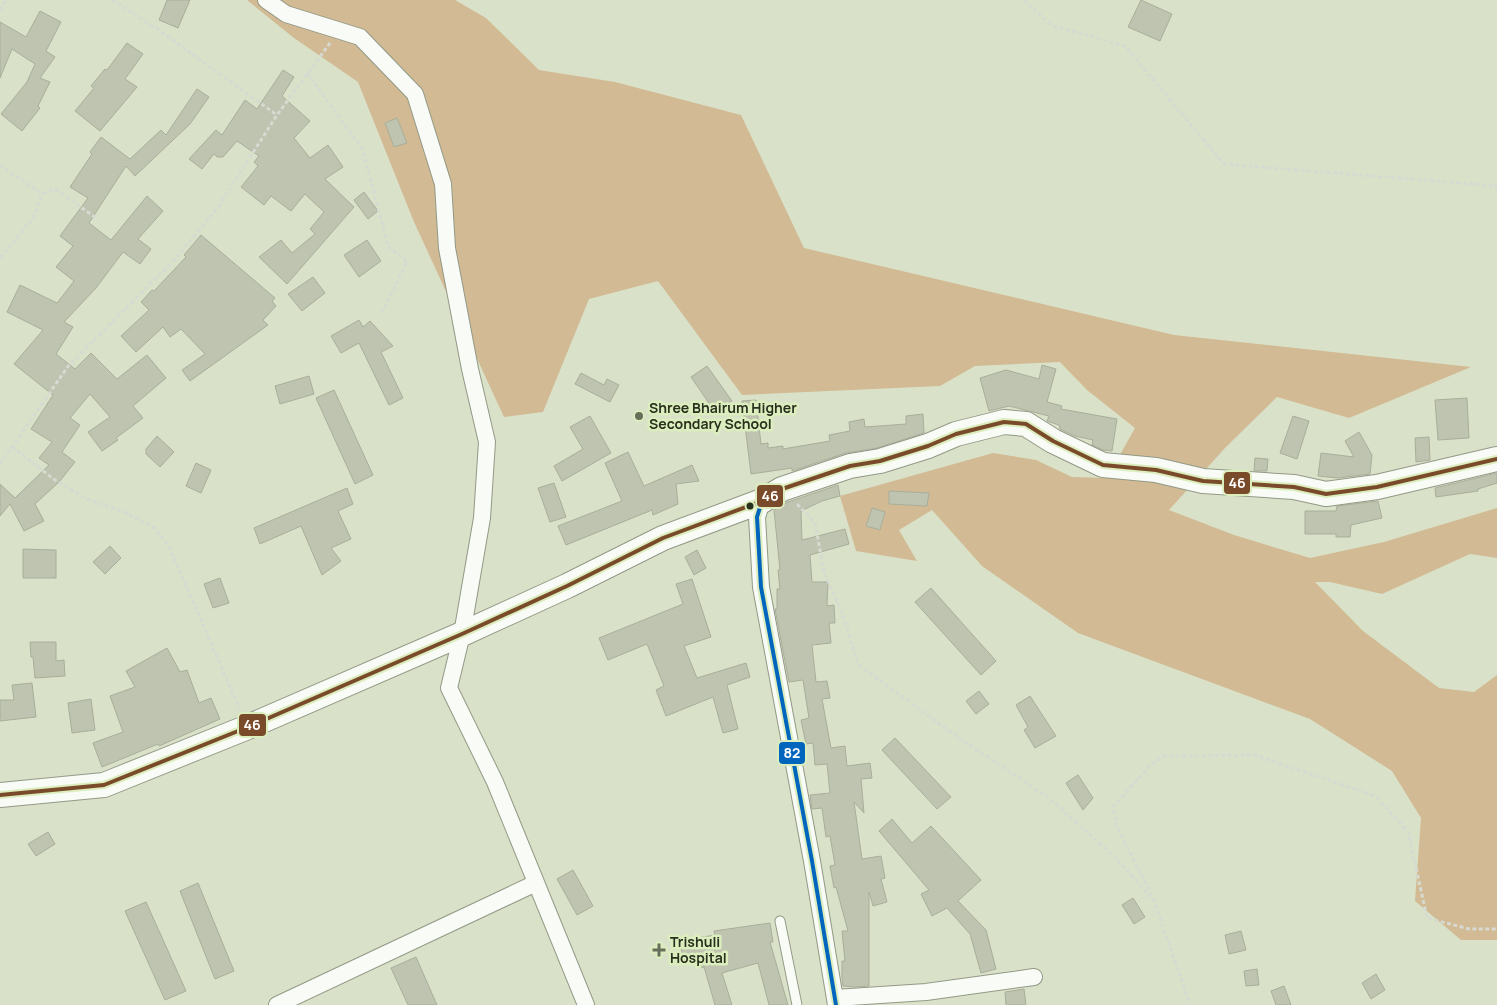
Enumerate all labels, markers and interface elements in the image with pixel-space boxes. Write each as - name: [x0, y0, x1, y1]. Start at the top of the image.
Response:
- place label: Shree Bhairum Higher Secondary School: [649, 398, 797, 433]
- marker: Shree Bhairum Higher Secondary School: [633, 410, 645, 422]
- line badge: 46: [1223, 471, 1251, 495]
- text: 46: [1228, 473, 1246, 492]
- line badge: 46: [756, 484, 784, 508]
- text: 46: [761, 486, 779, 505]
- unlabelled marker: [745, 501, 755, 511]
- line badge: 46: [238, 713, 267, 737]
- text: 46: [243, 715, 261, 734]
- line badge: 82: [778, 741, 806, 765]
- text: 82: [784, 743, 800, 762]
- place label: Trishuli Hospital: [670, 932, 727, 967]
- marker: Trishuli Hospital: [652, 943, 666, 957]

